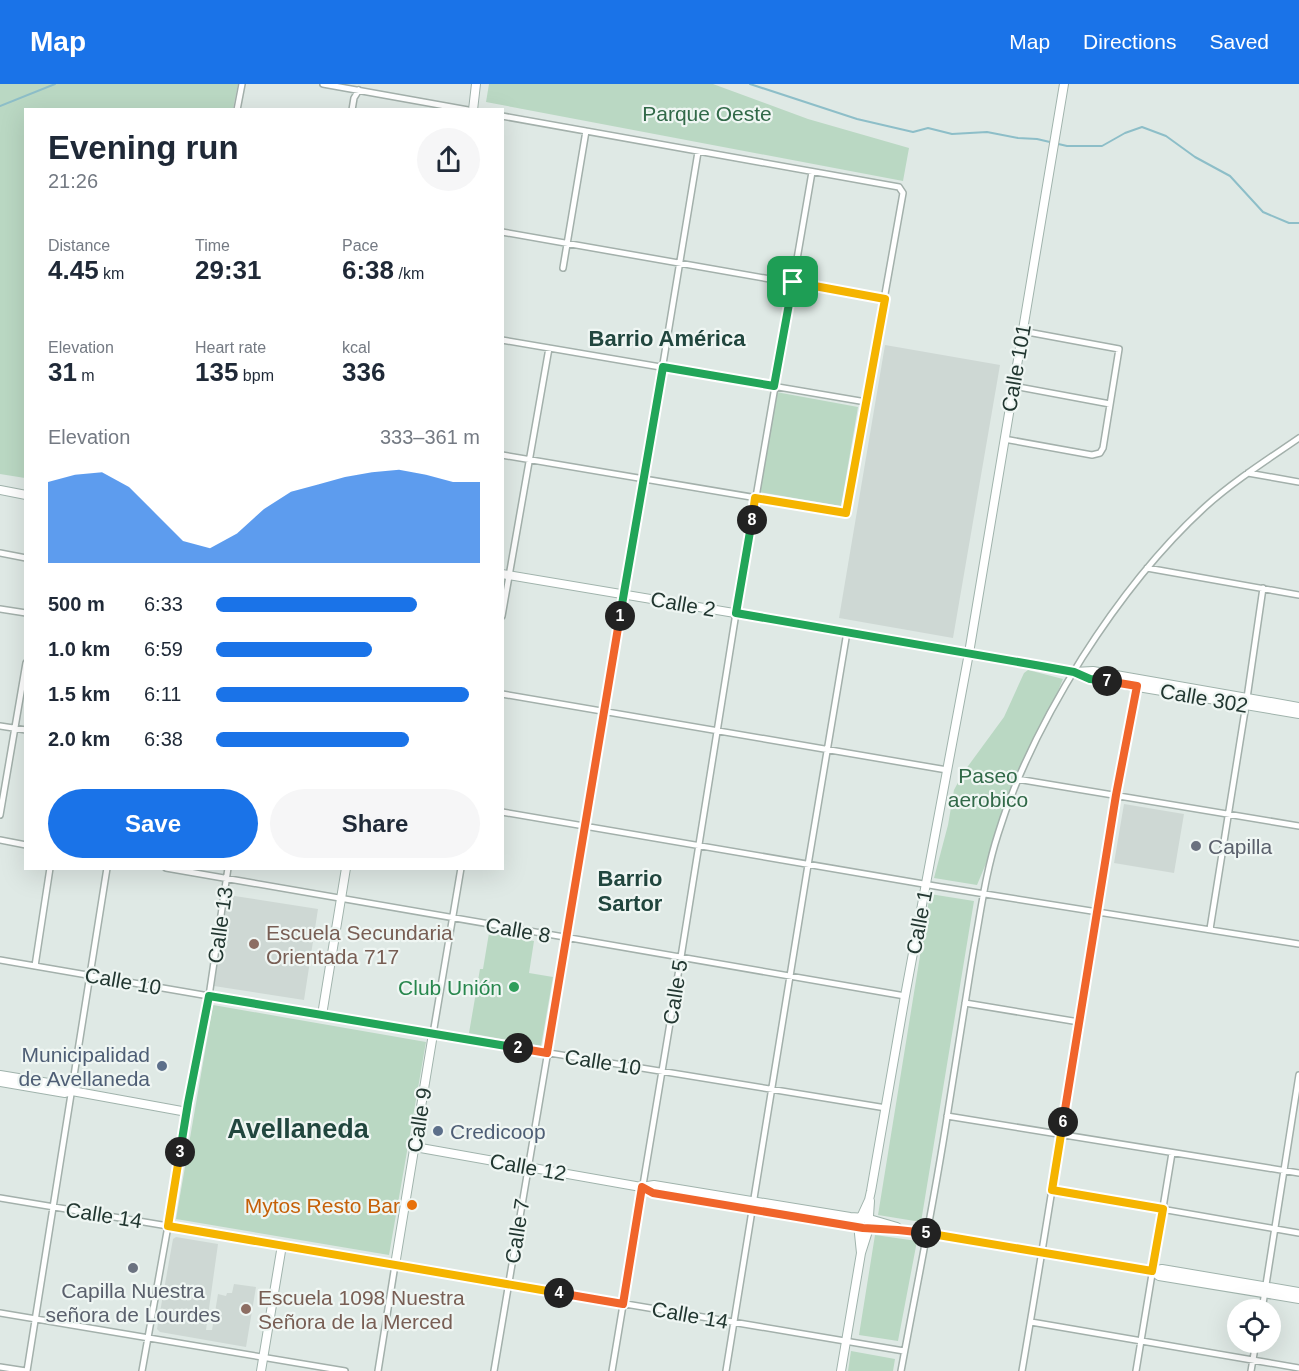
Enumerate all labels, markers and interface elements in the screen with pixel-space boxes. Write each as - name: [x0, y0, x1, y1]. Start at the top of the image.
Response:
- text: Map: [30, 26, 86, 57]
- text: Map: [1009, 30, 1050, 53]
- text: Directions: [1083, 30, 1176, 53]
- text: Saved: [1209, 30, 1269, 53]
- park label: Parque Oeste: [642, 102, 772, 125]
- button: share: [417, 128, 480, 191]
- text: Evening run: [48, 129, 239, 166]
- text: 21:26: [48, 170, 98, 192]
- text: Distance: [48, 237, 110, 254]
- text: Time: [195, 237, 230, 254]
- text: Pace: [342, 237, 378, 254]
- text: 4.45: [48, 255, 99, 285]
- text: 29:31: [195, 255, 262, 285]
- text: 6:38: [342, 255, 394, 285]
- pin: [767, 256, 818, 307]
- text: km: [99, 265, 124, 282]
- text: /km: [394, 265, 424, 282]
- icon: arrive: [776, 265, 809, 298]
- street label: Calle 101: [997, 322, 1035, 414]
- district label: Barrio América: [589, 326, 746, 351]
- text: Elevation: [48, 339, 114, 356]
- text: Heart rate: [195, 339, 266, 356]
- text: kcal: [342, 339, 370, 356]
- text: 31: [48, 357, 77, 387]
- text: 135: [195, 357, 238, 387]
- text: 336: [342, 357, 385, 387]
- text: m: [77, 367, 95, 384]
- text: bpm: [238, 367, 274, 384]
- text: Elevation: [48, 426, 130, 448]
- text: 333–361 m: [380, 426, 480, 448]
- pin: 8: [737, 505, 767, 535]
- text: 8: [748, 511, 756, 528]
- street label: Calle 2: [649, 587, 717, 621]
- text: 500 m: [48, 593, 105, 615]
- text: 6:33: [144, 593, 183, 615]
- pin: 1: [605, 601, 635, 631]
- text: 1: [616, 607, 624, 624]
- text: 1.0 km: [48, 638, 110, 660]
- text: 6:59: [144, 638, 183, 660]
- pin: 7: [1092, 666, 1122, 696]
- text: 7: [1103, 672, 1111, 689]
- street label: Calle 302: [1158, 679, 1250, 717]
- text: 1.5 km: [48, 683, 110, 705]
- text: 6:11: [144, 683, 181, 705]
- text: 2.0 km: [48, 728, 110, 750]
- text: 6:38: [144, 728, 183, 750]
- park label: Paseo aerobico: [948, 764, 1028, 811]
- button: Save: [48, 789, 258, 858]
- button: Share: [270, 789, 480, 858]
- place label: Capilla: [1208, 835, 1273, 858]
- marker: Capilla: [1189, 839, 1203, 853]
- district label: Barrio Sartor: [598, 866, 663, 916]
- street label: Calle 13: [203, 885, 237, 965]
- street label: Calle 1: [901, 888, 937, 956]
- street label: Calle 8: [484, 913, 552, 947]
- place label: Escuela Secundaria Orientada 717: [266, 921, 453, 968]
- marker: Escuela Secundaria Orientada 717: [247, 937, 261, 951]
- street label: Calle 5: [659, 958, 691, 1026]
- street label: Calle 10: [83, 963, 163, 999]
- place label: Club Unión: [398, 976, 502, 999]
- marker: Club Unión: [507, 980, 521, 994]
- pin: 2: [503, 1033, 533, 1063]
- text: 2: [514, 1039, 522, 1056]
- place label: Municipalidad de Avellaneda: [18, 1043, 150, 1090]
- street label: Calle 10: [563, 1045, 643, 1079]
- marker: Municipalidad de Avellaneda: [155, 1059, 169, 1073]
- street label: Calle 9: [403, 1086, 435, 1154]
- pin: 6: [1048, 1107, 1078, 1137]
- text: 6: [1059, 1113, 1067, 1130]
- district label: Avellaneda: [227, 1114, 370, 1144]
- place label: Credicoop: [450, 1120, 546, 1143]
- marker: Credicoop: [431, 1124, 445, 1138]
- pin: 3: [165, 1137, 195, 1167]
- text: 3: [176, 1143, 184, 1160]
- street label: Calle 12: [488, 1149, 568, 1185]
- place label: Mytos Resto Bar: [245, 1194, 400, 1217]
- street label: Calle 7: [501, 1197, 533, 1265]
- street label: Calle 14: [64, 1198, 144, 1232]
- marker: Mytos Resto Bar: [405, 1198, 419, 1212]
- pin: 5: [911, 1218, 941, 1248]
- text: 5: [922, 1224, 930, 1241]
- marker: Capilla Nuestra señora de Lourdes: [126, 1261, 140, 1275]
- pin: 4: [544, 1278, 574, 1308]
- place label: Capilla Nuestra señora de Lourdes: [45, 1279, 221, 1326]
- text: 4: [555, 1284, 563, 1301]
- place label: Escuela 1098 Nuestra Señora de la Merced: [258, 1286, 465, 1333]
- street label: Calle 14: [650, 1297, 730, 1333]
- map controls: [1227, 1299, 1281, 1353]
- button: locate: [1227, 1299, 1281, 1353]
- marker: Escuela 1098 Nuestra Señora de la Merced: [239, 1302, 253, 1316]

